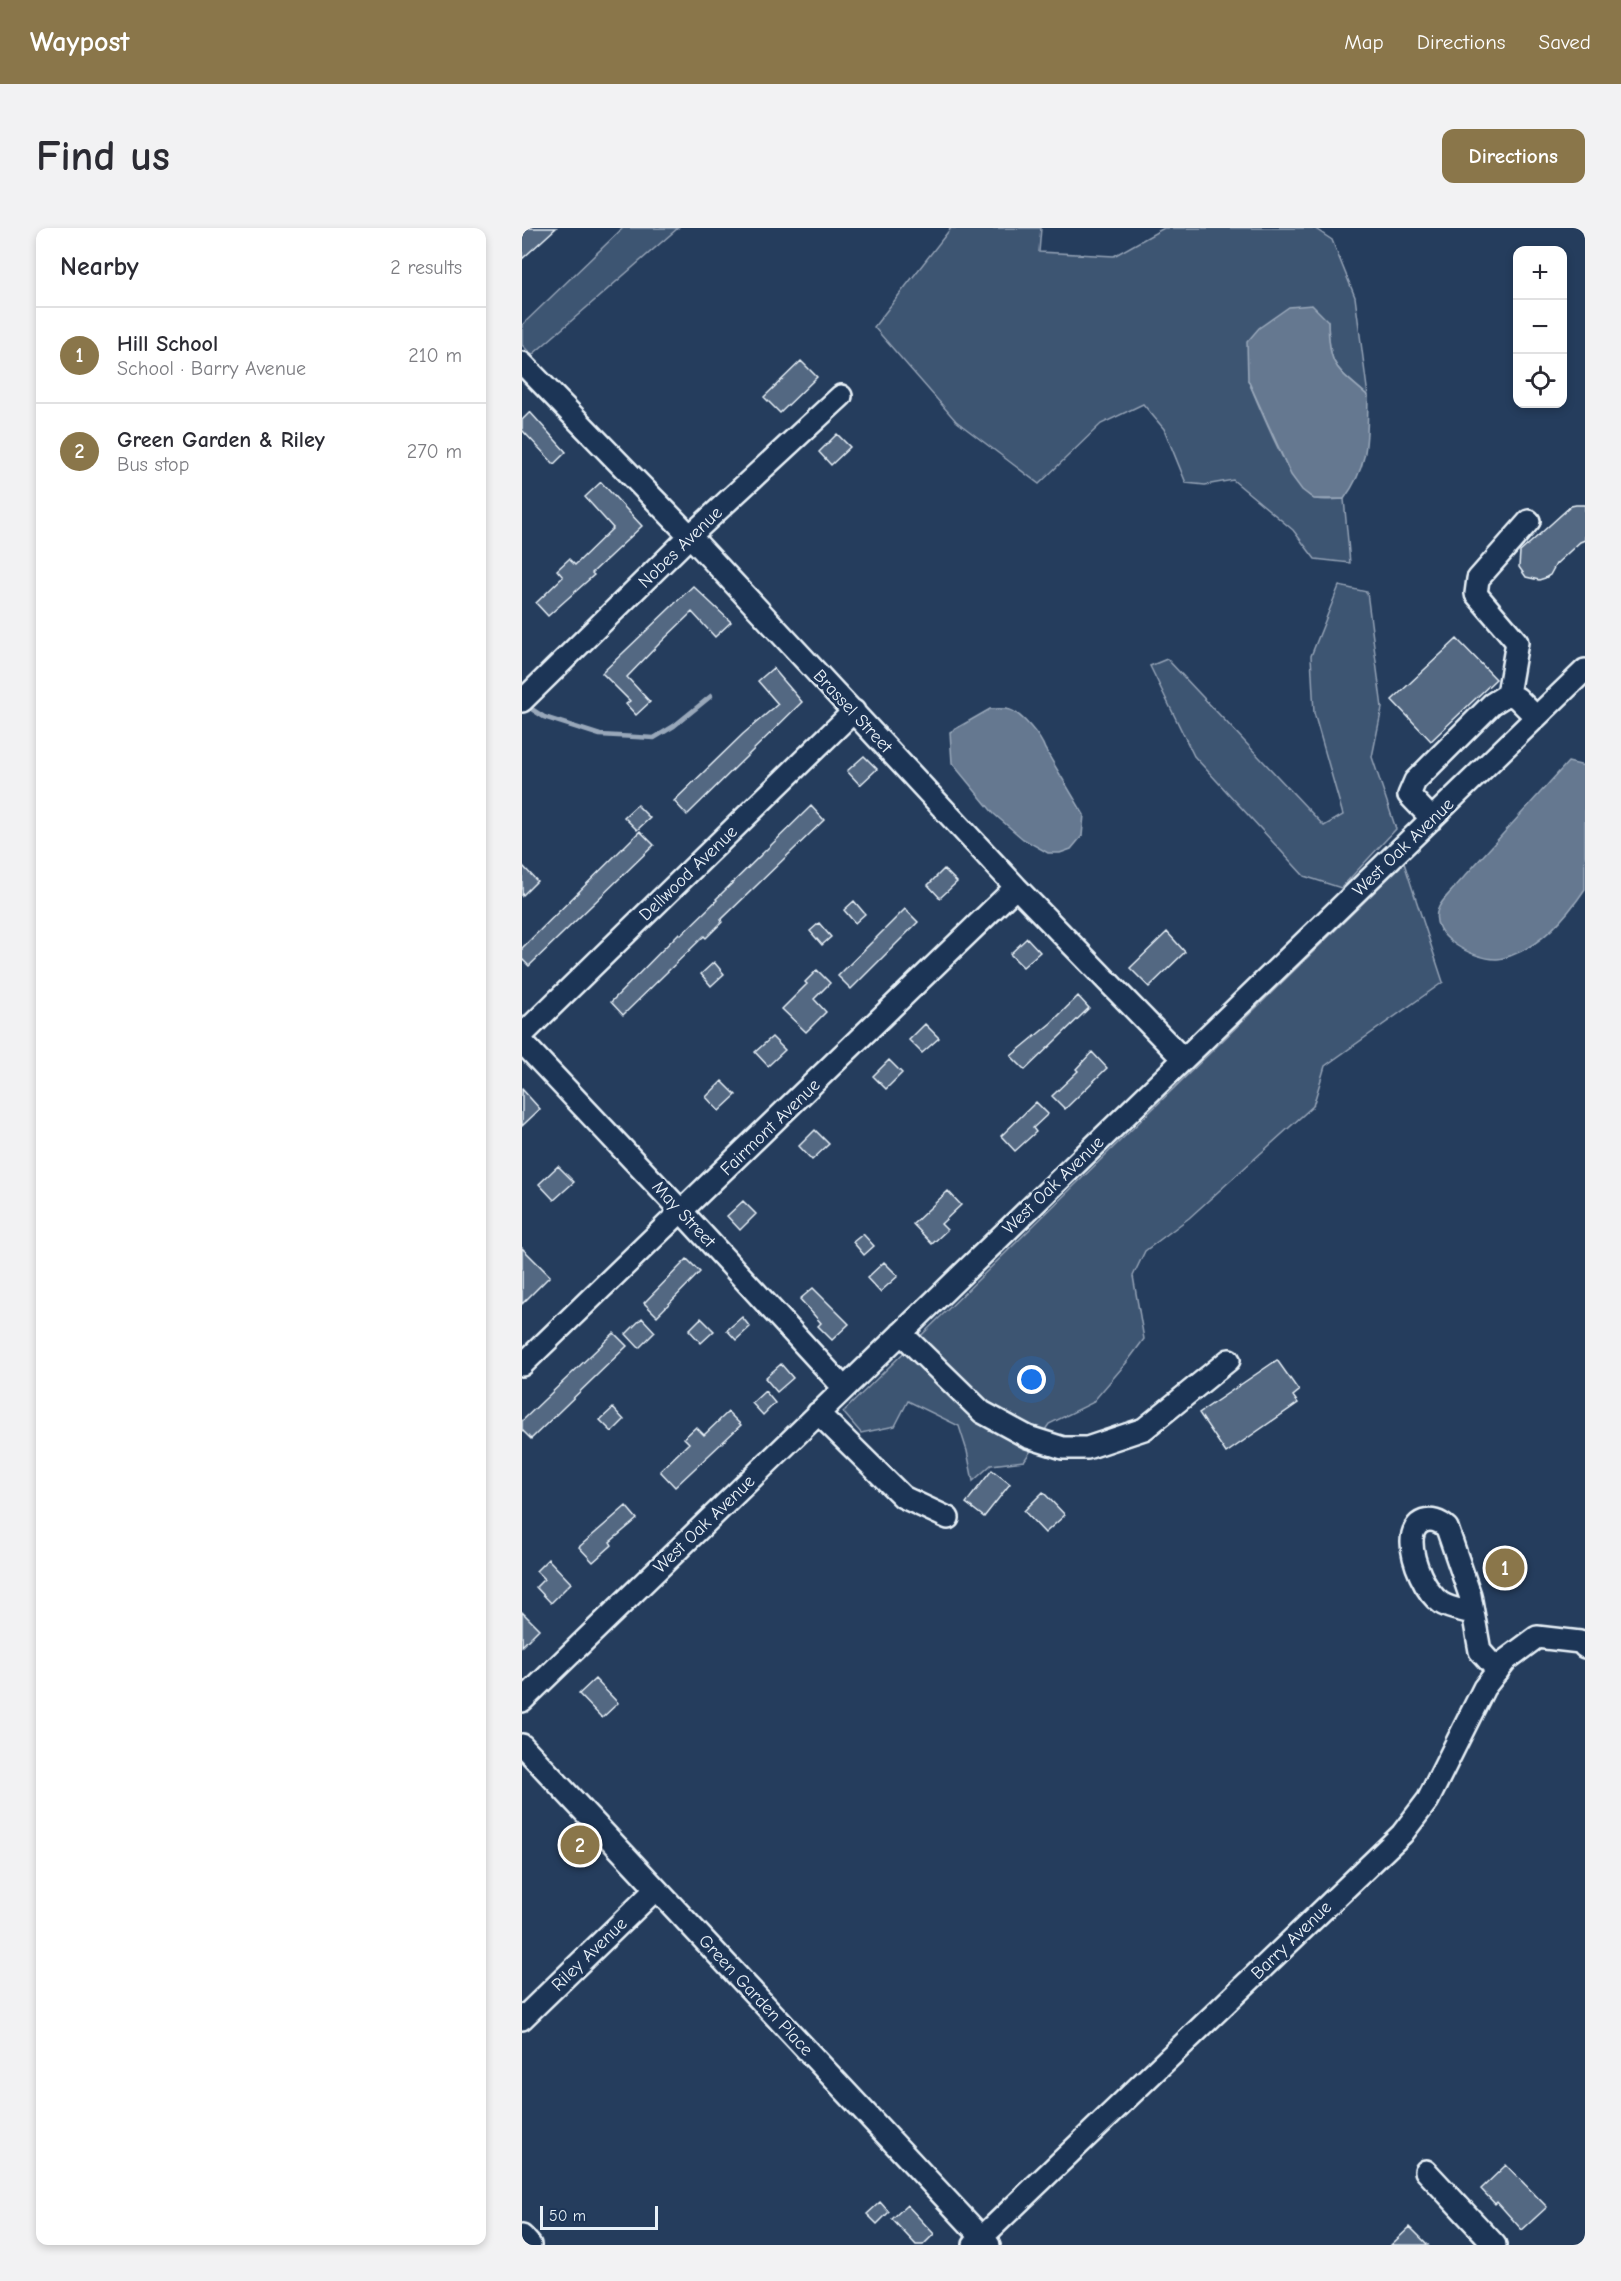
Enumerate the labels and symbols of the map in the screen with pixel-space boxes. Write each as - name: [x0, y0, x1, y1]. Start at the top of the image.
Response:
- street label: Nobes Avenue: [634, 502, 727, 593]
- street label: Brassel Street: [809, 665, 897, 758]
- street label: West Oak Avenue: [1348, 794, 1458, 901]
- street label: Dellwood Avenue: [635, 821, 742, 925]
- street label: Fairmont Avenue: [716, 1075, 824, 1180]
- street label: West Oak Avenue: [998, 1132, 1108, 1239]
- street label: May Street: [647, 1177, 720, 1253]
- your location: [1017, 1365, 1046, 1394]
- street label: West Oak Avenue: [649, 1471, 759, 1578]
- pin: 1: [1486, 1546, 1524, 1590]
- pin: 2: [560, 1822, 600, 1868]
- street label: Barry Avenue: [1247, 1897, 1336, 1984]
- street label: Riley Avenue: [547, 1913, 631, 1995]
- street label: Green Garden Place: [694, 1930, 817, 2060]
- scale bar: [540, 2203, 658, 2230]

